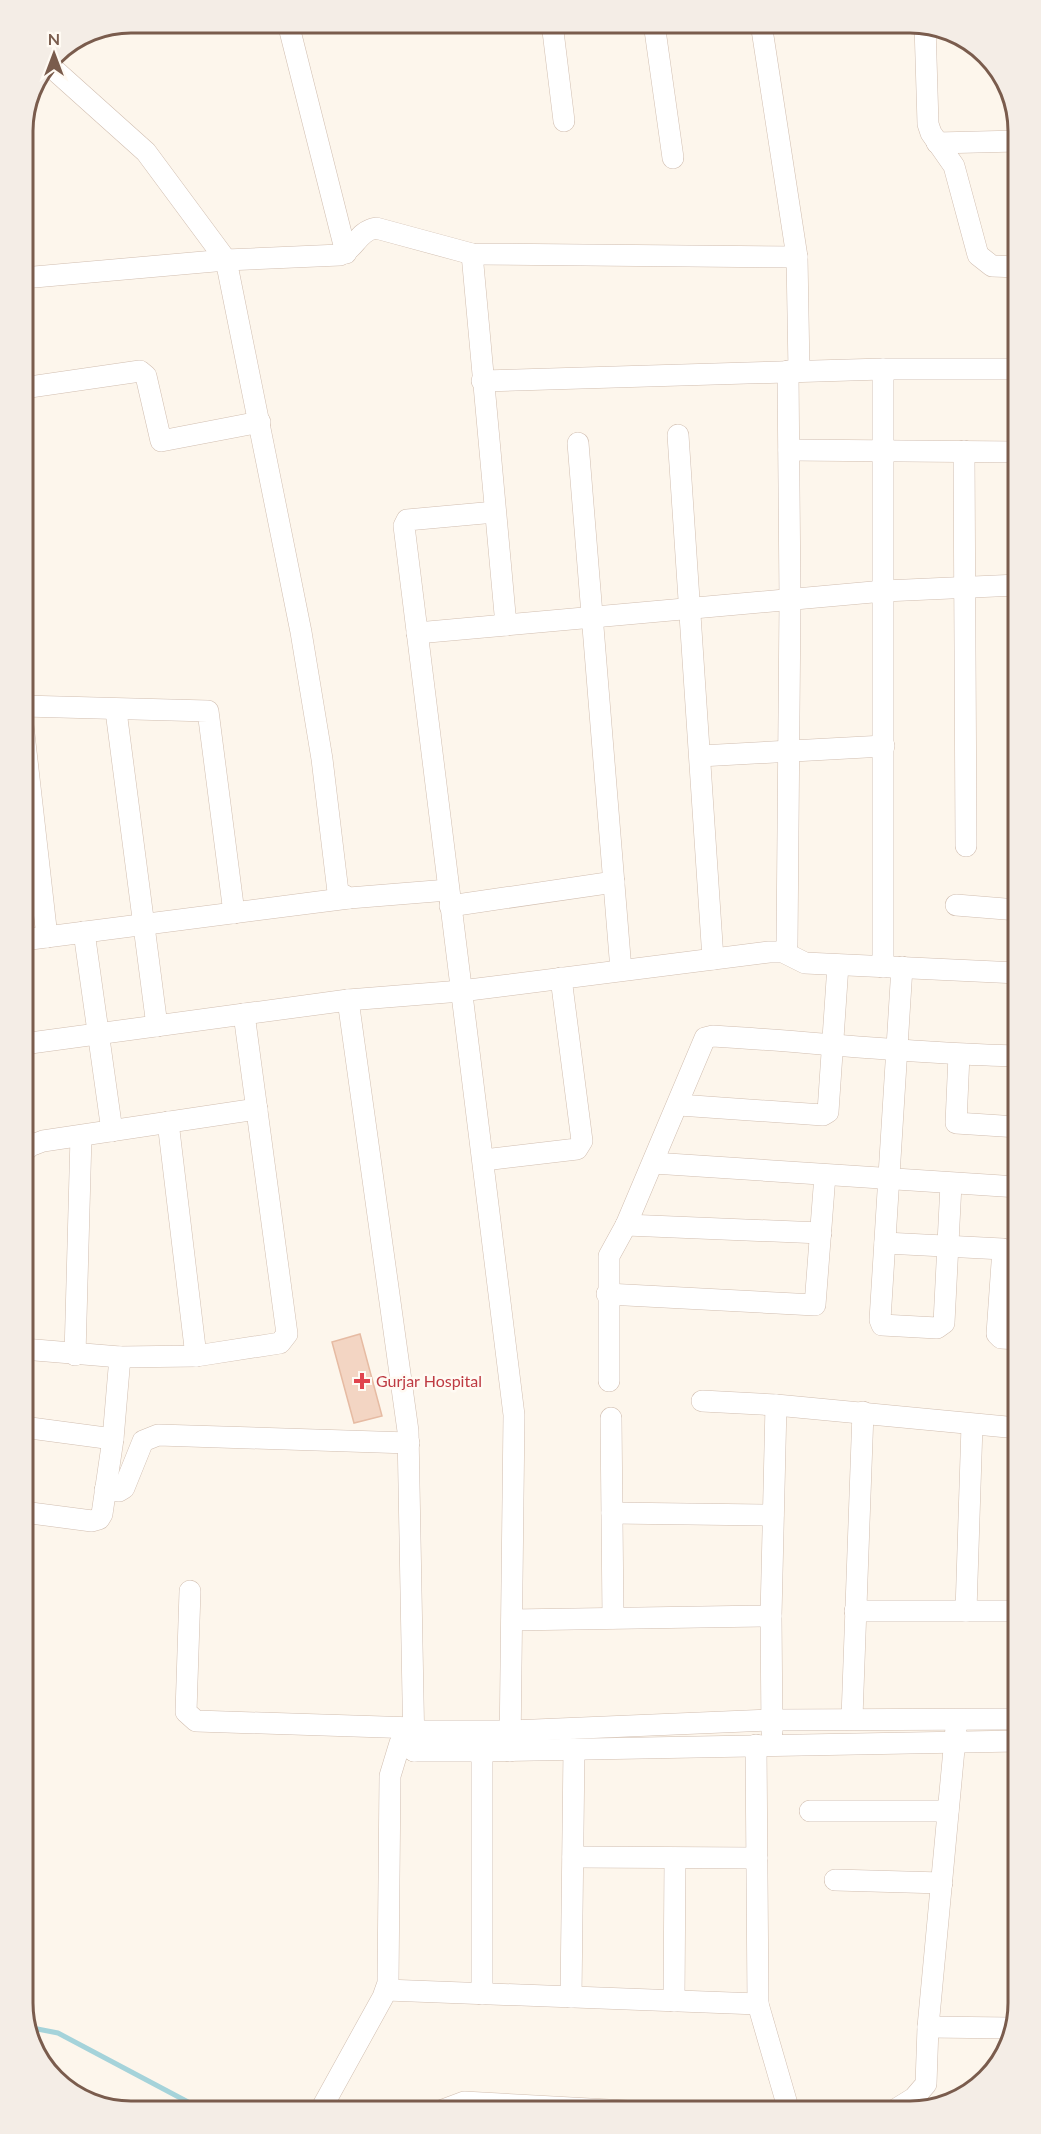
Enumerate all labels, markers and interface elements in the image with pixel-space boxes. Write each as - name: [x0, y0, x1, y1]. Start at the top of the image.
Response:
- north arrow: [24, 24, 84, 84]
- text: N: [48, 29, 60, 48]
- place label: Gurjar Hospital: [376, 1371, 482, 1390]
- marker: Gurjar Hospital: [353, 1372, 371, 1390]

